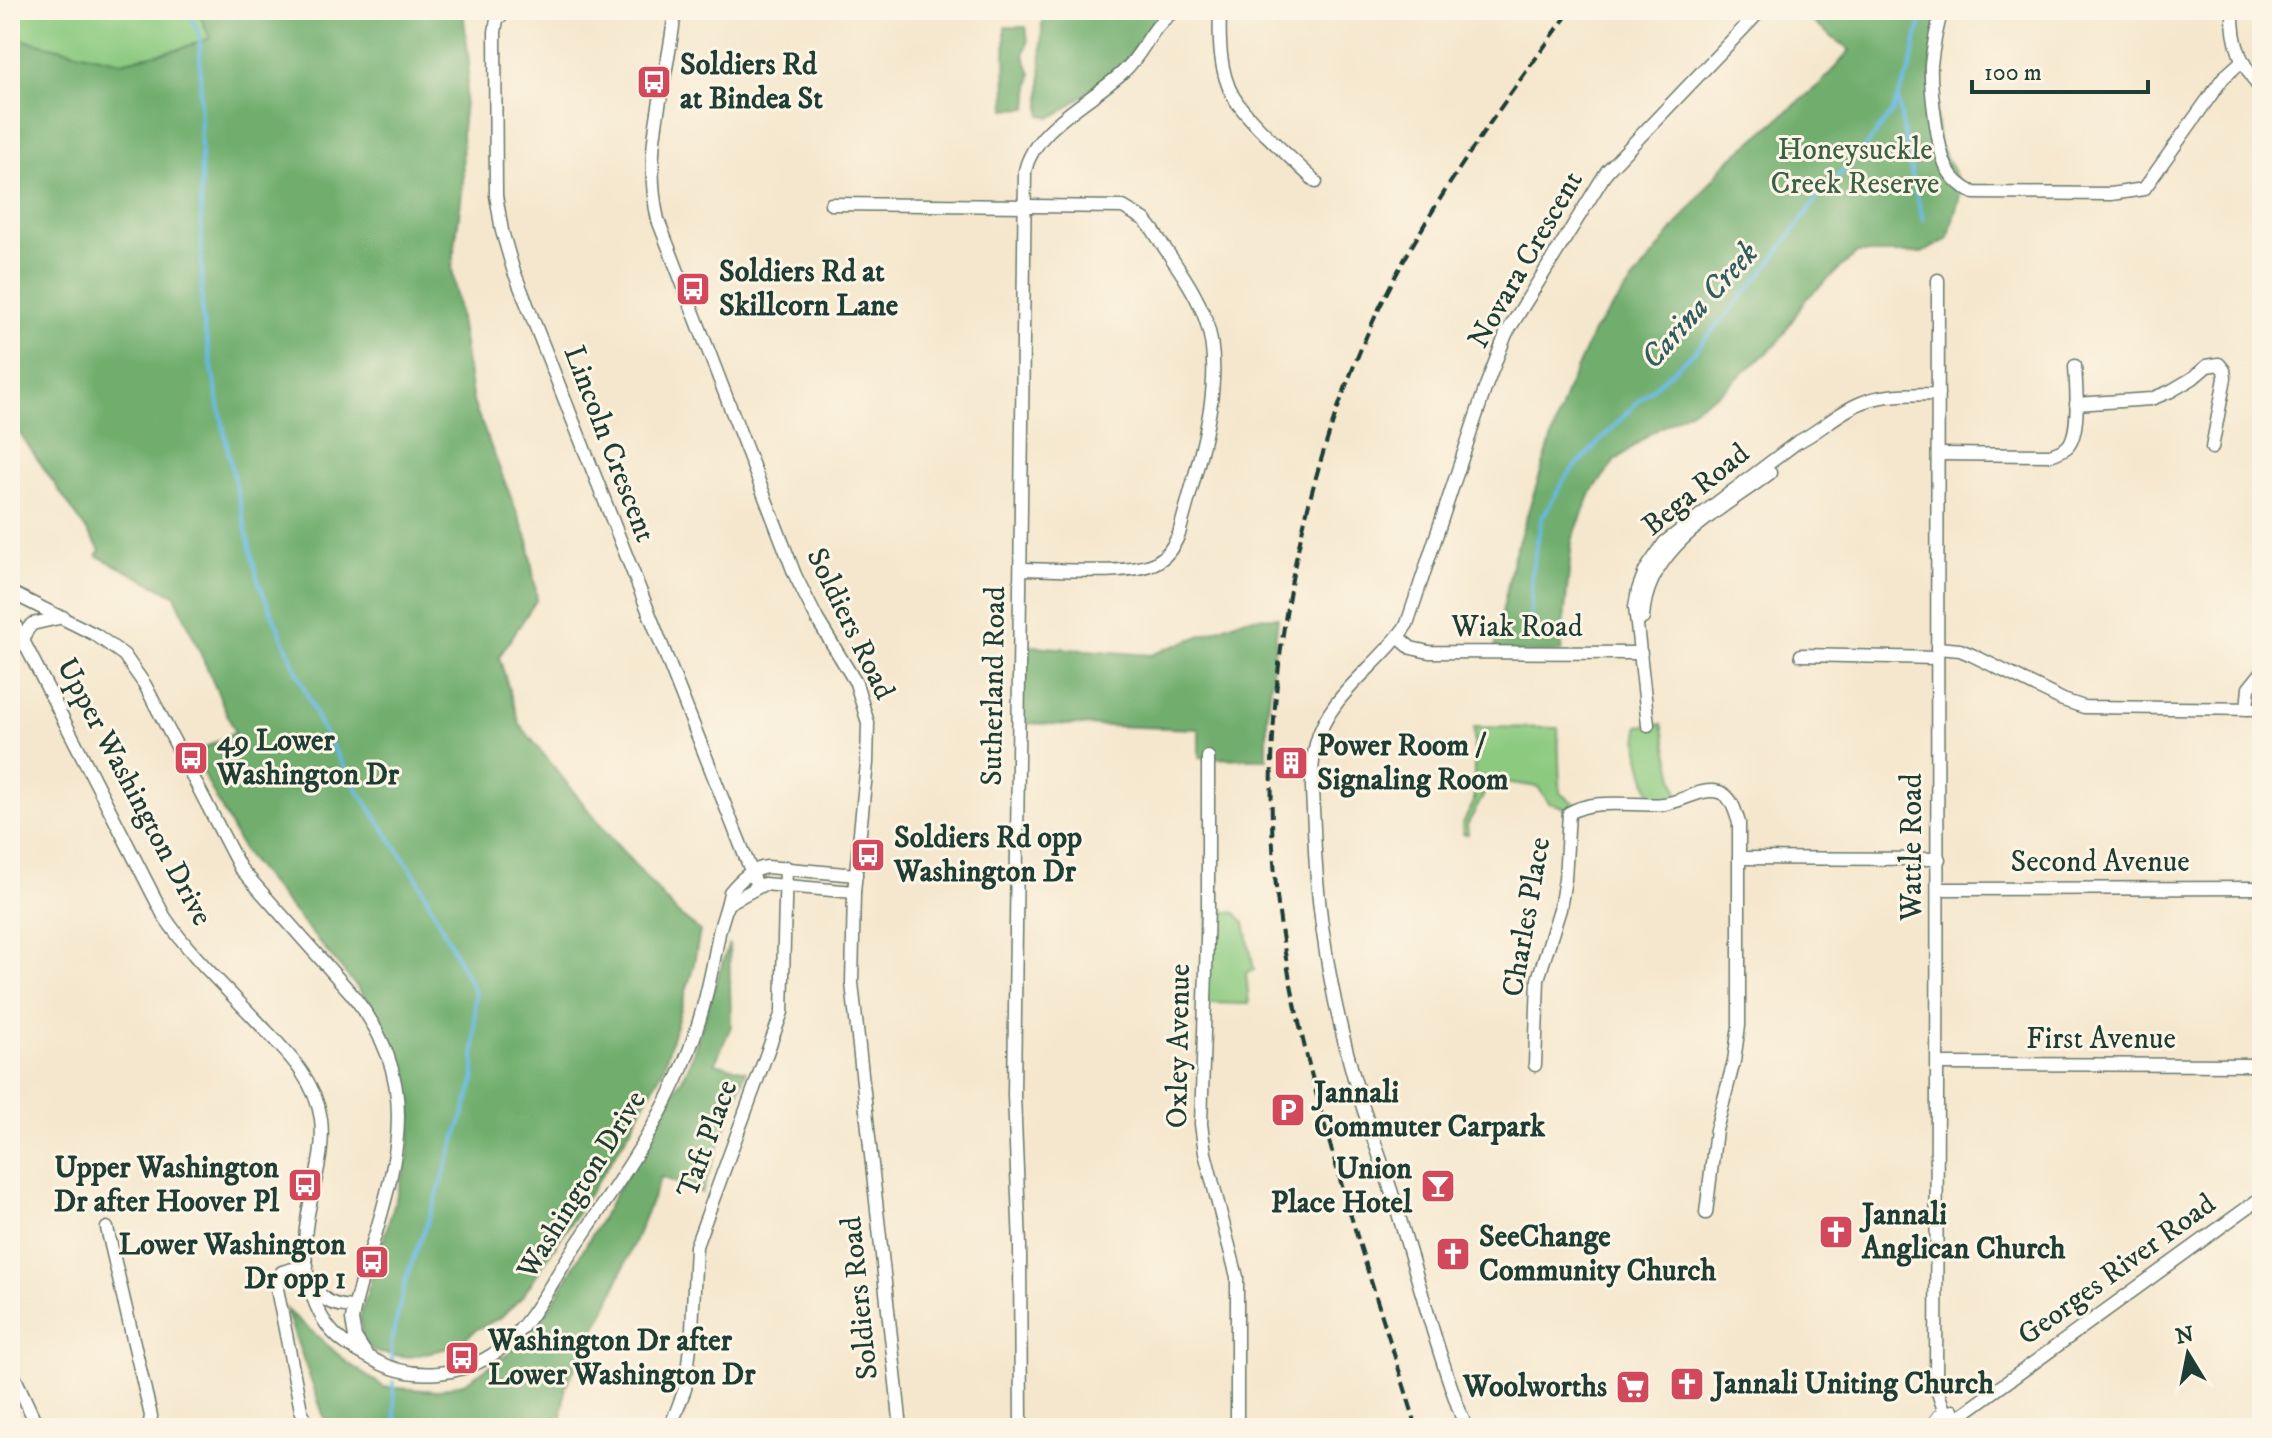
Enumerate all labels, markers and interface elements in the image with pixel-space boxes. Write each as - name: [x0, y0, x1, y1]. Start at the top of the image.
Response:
- scale bar: [1972, 44, 2148, 94]
- place label: Soldiers Rd at Bindea St: [680, 47, 823, 118]
- text: 100 m: [1984, 58, 2042, 88]
- bus stop icon: Soldiers Rd at Bindea St: [635, 63, 673, 101]
- park label: Honeysuckle Creek Reserve: [1771, 132, 1939, 203]
- street label: Novara Crescent: [1460, 165, 1592, 355]
- water label: Carina Creek: [1632, 234, 1768, 378]
- place label: Soldiers Rd at Skillcorn Lane: [719, 254, 899, 325]
- bus stop icon: Soldiers Rd at Skillcorn Lane: [674, 270, 712, 308]
- street label: Lincoln Crescent: [555, 341, 663, 547]
- street label: Bega Road: [1635, 436, 1757, 544]
- street label: Soldiers Road: [797, 542, 903, 706]
- street label: Sutherland Road: [974, 586, 1014, 786]
- street label: Wiak Road: [1450, 609, 1583, 646]
- street label: Upper Washington Drive: [48, 652, 220, 932]
- place label: 49 Lower Washington Dr: [216, 723, 400, 794]
- place label: Power Room / Signaling Room: [1317, 728, 1509, 799]
- bus stop icon: 49 Lower Washington Dr: [172, 739, 210, 777]
- building icon: Power Room / Signaling Room: [1272, 744, 1310, 782]
- street label: Wattle Road: [1894, 773, 1931, 922]
- place label: Soldiers Rd opp Washington Dr: [893, 820, 1082, 891]
- street label: Charles Place: [1495, 834, 1559, 1000]
- bus stop icon: Soldiers Rd opp Washington Dr: [849, 836, 887, 874]
- street label: Second Avenue: [2010, 844, 2190, 881]
- street label: Oxley Avenue: [1159, 963, 1199, 1129]
- street label: First Avenue: [2026, 1021, 2176, 1058]
- street label: Taft Place: [670, 1075, 746, 1203]
- place label: Jannali Commuter Carpark: [1311, 1075, 1546, 1146]
- street label: Washington Drive: [509, 1084, 655, 1287]
- parking icon: Jannali Commuter Carpark: [1269, 1091, 1307, 1129]
- place label: Upper Washington Dr after Hoover Pl: [54, 1150, 280, 1221]
- place label: Union Place Hotel: [1271, 1151, 1413, 1222]
- bus stop icon: Upper Washington Dr after Hoover Pl: [286, 1166, 324, 1204]
- bar icon: Union Place Hotel: [1419, 1167, 1457, 1205]
- street label: Georges River Road: [2011, 1186, 2223, 1354]
- place label: Jannali Anglican Church: [1859, 1197, 2066, 1268]
- church icon: Jannali Anglican Church: [1817, 1213, 1855, 1251]
- street label: Soldiers Road: [833, 1214, 887, 1382]
- place label: SeeChange Community Church: [1479, 1219, 1717, 1290]
- place label: Lower Washington Dr opp 1: [119, 1227, 346, 1298]
- church icon: SeeChange Community Church: [1434, 1235, 1472, 1273]
- bus stop icon: Lower Washington Dr opp 1: [353, 1243, 391, 1281]
- north arrow: [2148, 1314, 2228, 1394]
- text: N: [2174, 1321, 2196, 1351]
- place label: Washington Dr after Lower Washington Dr: [487, 1323, 756, 1394]
- bus stop icon: Washington Dr after Lower Washington Dr: [443, 1339, 481, 1377]
- church icon: Jannali Uniting Church: [1668, 1365, 1706, 1403]
- place label: Jannali Uniting Church: [1710, 1366, 1994, 1403]
- supermarket icon: Woolworths: [1614, 1368, 1652, 1406]
- place label: Woolworths: [1462, 1369, 1607, 1406]

